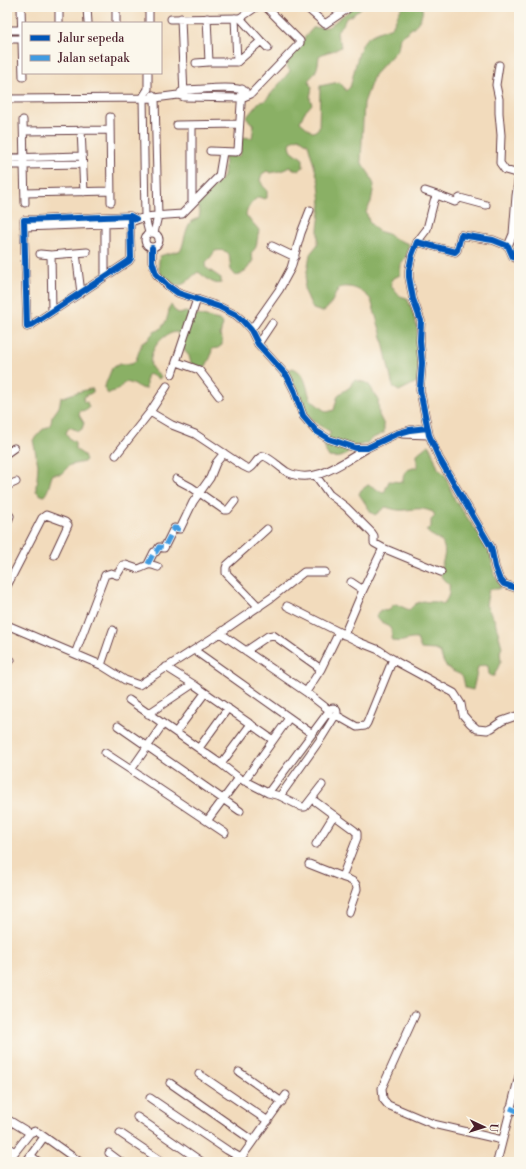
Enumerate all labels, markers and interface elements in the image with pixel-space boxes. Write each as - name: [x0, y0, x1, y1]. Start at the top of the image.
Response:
- legend: [22, 22, 162, 74]
- text: Jalur sepeda: [57, 31, 125, 46]
- text: Jalan setapak: [57, 51, 130, 66]
- north arrow: [464, 1107, 504, 1147]
- text: U: [486, 1123, 500, 1133]

